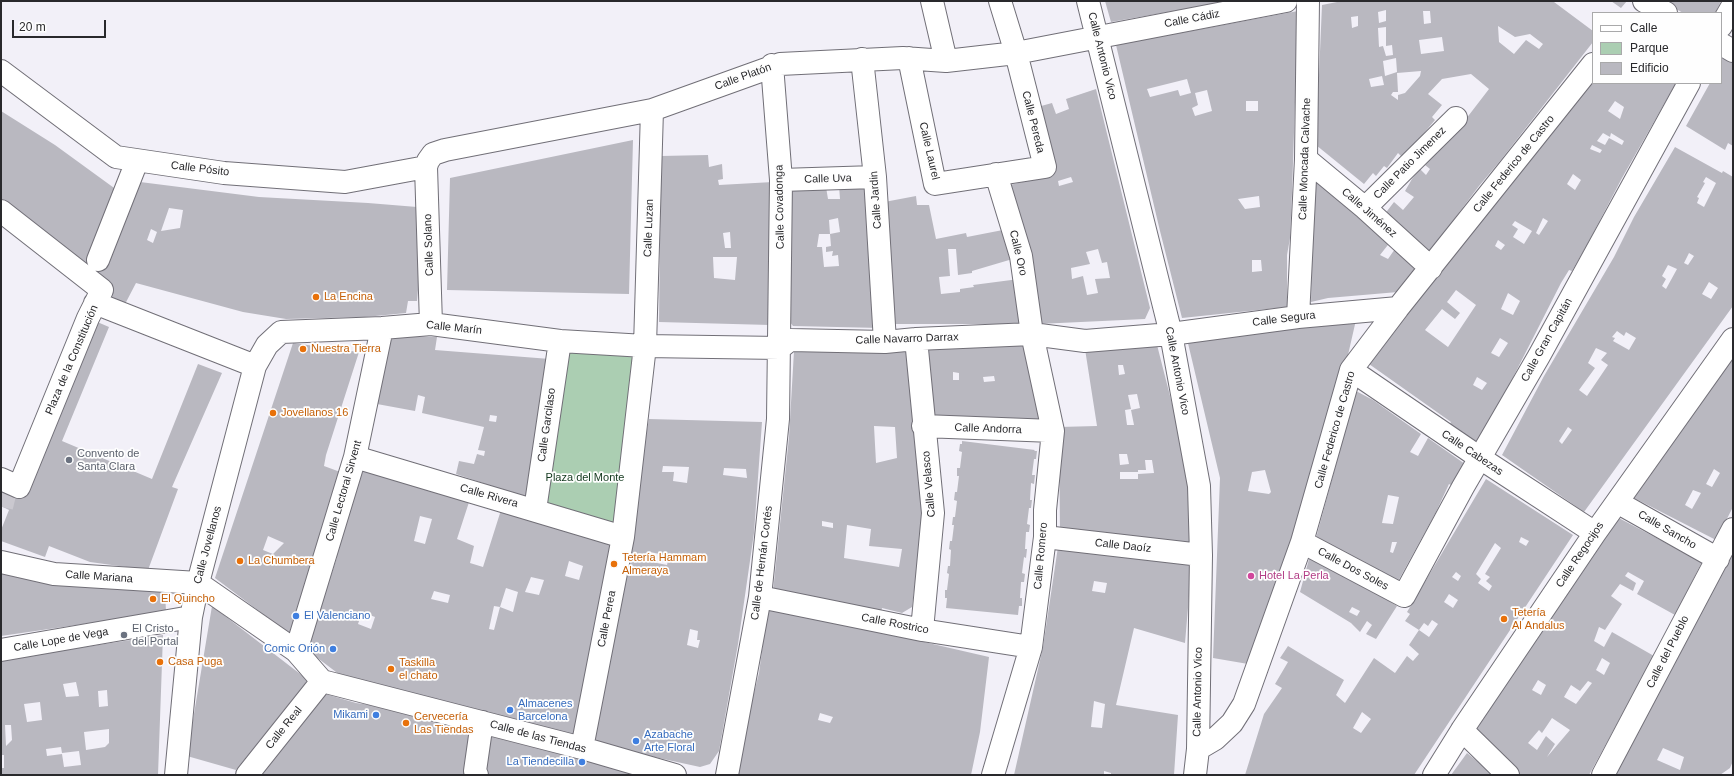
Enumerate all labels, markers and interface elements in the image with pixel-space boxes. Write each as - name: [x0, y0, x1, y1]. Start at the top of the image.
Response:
- street label: Calle Cádiz: [1163, 7, 1221, 31]
- street label: Calle Antonio Vico: [1085, 11, 1119, 101]
- scale bar: [14, 12, 108, 38]
- legend: [1592, 12, 1722, 84]
- text: 20 m: [19, 20, 46, 34]
- text: Calle: [1630, 21, 1657, 35]
- text: Parque: [1630, 41, 1669, 55]
- street label: Calle Platón: [713, 61, 773, 93]
- text: Edificio: [1630, 61, 1669, 75]
- street label: Calle Pereda: [1019, 90, 1047, 154]
- street label: Calle Moncada Calvache: [1296, 98, 1314, 220]
- street label: Calle Federico de Castro: [1471, 113, 1557, 215]
- street label: Calle Laurel: [916, 121, 942, 181]
- street label: Calle Patio Jimenez: [1371, 124, 1449, 202]
- street label: Calle Pósito: [170, 159, 230, 179]
- street label: Calle Covadonga: [773, 165, 787, 249]
- street label: Calle Jardin: [867, 171, 885, 229]
- street label: Calle Uva: [804, 172, 852, 186]
- street label: Calle Jiménez: [1339, 185, 1399, 241]
- street label: Calle Luzan: [641, 199, 657, 257]
- street label: Calle Solano: [421, 214, 437, 276]
- street label: Calle Oro: [1006, 229, 1030, 277]
- place label: La Encina: [324, 290, 373, 304]
- marker: La Encina: [311, 292, 321, 302]
- street label: Calle Gran Capitán: [1519, 296, 1575, 384]
- street label: Plaza de la Constitución: [43, 303, 101, 417]
- street label: Calle Segura: [1252, 309, 1316, 329]
- street label: Calle Marín: [425, 318, 483, 338]
- street label: Calle Antonio Vico: [1162, 326, 1192, 416]
- street label: Calle Navarro Darrax: [855, 331, 959, 347]
- place label: Nuestra Tierra: [311, 342, 381, 356]
- marker: Nuestra Tierra: [298, 344, 308, 354]
- street label: Calle Federico de Castro: [1312, 370, 1358, 490]
- street label: Calle Garcilaso: [535, 387, 559, 463]
- place label: Jovellanos 16: [281, 406, 348, 420]
- marker: Jovellanos 16: [268, 408, 278, 418]
- street label: Calle Andorra: [954, 421, 1022, 437]
- street label: Calle Cabezas: [1439, 428, 1505, 478]
- street label: Calle Lectoral Sirvent: [323, 439, 365, 543]
- place label: Convento de Santa Clara: [77, 447, 139, 473]
- street label: Calle Velasco: [920, 450, 938, 518]
- marker: Convento de Santa Clara: [64, 455, 74, 465]
- park label: Plaza del Monte: [546, 471, 624, 485]
- street label: Calle Rivera: [458, 481, 520, 511]
- street label: Calle Jovellanos: [191, 505, 225, 585]
- street label: Calle de Hernán Cortés: [748, 505, 776, 621]
- street label: Calle Sancho: [1635, 508, 1699, 552]
- street label: Calle Regocijos: [1553, 520, 1607, 590]
- street label: Calle Romero: [1031, 522, 1051, 590]
- street label: Calle Daoíz: [1094, 536, 1152, 556]
- street label: Calle Dos Soles: [1315, 545, 1391, 593]
- place label: Tetería Hammam Almeraya: [622, 551, 706, 577]
- place label: La Chumbera: [248, 554, 315, 568]
- marker: La Chumbera: [235, 556, 245, 566]
- marker: Tetería Hammam Almeraya: [609, 559, 619, 569]
- street label: Calle Mariana: [65, 568, 133, 586]
- place label: Hotel La Perla: [1259, 569, 1329, 583]
- marker: Hotel La Perla: [1246, 571, 1256, 581]
- street label: Calle Perea: [595, 590, 619, 648]
- place label: El Quincho: [161, 592, 215, 606]
- marker: El Quincho: [148, 594, 158, 604]
- place label: Tetería Al Andalus: [1512, 606, 1565, 632]
- place label: El Valenciano: [304, 609, 370, 623]
- marker: El Valenciano: [291, 611, 301, 621]
- street label: Calle Rostrico: [860, 611, 930, 637]
- street label: Calle del Pueblo: [1644, 613, 1692, 691]
- marker: Tetería Al Andalus: [1499, 614, 1509, 624]
- place label: El Cristo del Portal: [132, 622, 178, 648]
- street label: Calle Lope de Vega: [13, 625, 109, 655]
- marker: El Cristo del Portal: [119, 630, 129, 640]
- place label: Comic Orión: [264, 642, 325, 656]
- marker: Comic Orión: [328, 644, 338, 654]
- street label: Calle Antonio Vico: [1191, 647, 1205, 737]
- place label: Casa Puga: [168, 655, 222, 669]
- place label: Taskilla el chato: [399, 656, 438, 682]
- marker: Casa Puga: [155, 657, 165, 667]
- marker: Taskilla el chato: [386, 664, 396, 674]
- place label: Almacenes Barcelona: [518, 697, 572, 723]
- street label: Calle Real: [263, 704, 305, 752]
- marker: Almacenes Barcelona: [505, 705, 515, 715]
- place label: Mikami: [333, 708, 368, 722]
- marker: Mikami: [371, 710, 381, 720]
- place label: Cervecería Las Tiendas: [414, 710, 474, 736]
- marker: Cervecería Las Tiendas: [401, 718, 411, 728]
- street label: Calle de las Tiendas: [488, 718, 588, 756]
- place label: Azabache Arte Floral: [644, 728, 695, 754]
- marker: Azabache Arte Floral: [631, 736, 641, 746]
- place label: La Tiendecilla: [507, 755, 574, 769]
- marker: La Tiendecilla: [577, 757, 587, 767]

